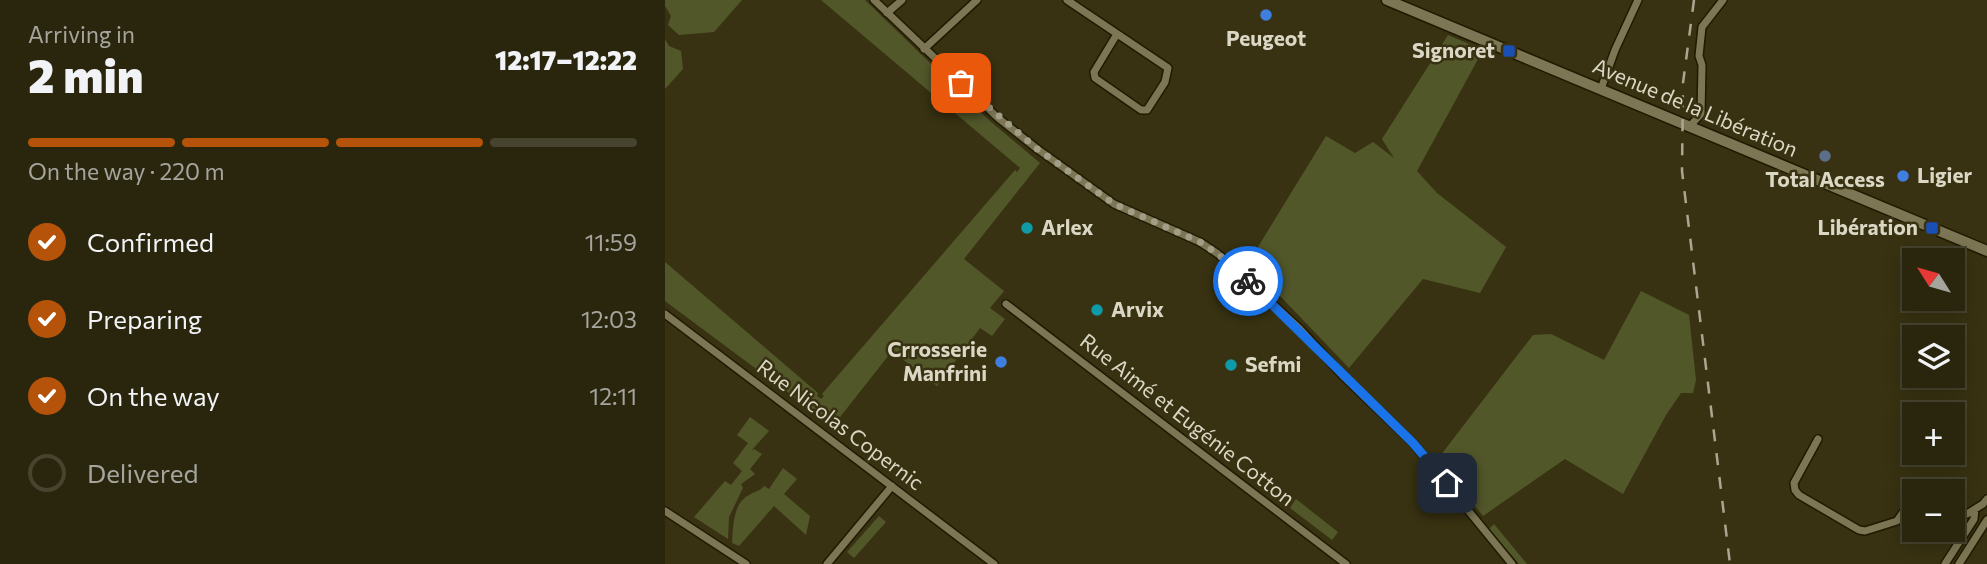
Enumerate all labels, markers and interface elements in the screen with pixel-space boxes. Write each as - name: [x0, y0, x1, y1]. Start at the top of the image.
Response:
- marker: Peugeot: [1258, 7, 1274, 23]
- text: Arriving in: [28, 20, 135, 48]
- place label: Peugeot: [1226, 25, 1306, 50]
- place label: Signoret: [1412, 37, 1495, 62]
- marker: Signoret: [1501, 43, 1517, 59]
- text: 12:17–12:22: [495, 44, 637, 75]
- text: 2 min: [28, 46, 144, 102]
- street label: Avenue de la Libération: [1589, 52, 1802, 161]
- pin: [931, 53, 991, 113]
- icon: bag: [942, 64, 980, 102]
- marker: Total Access: [1817, 148, 1833, 164]
- text: On the way · 220 m: [28, 157, 225, 185]
- place label: Ligier: [1917, 162, 1972, 187]
- place label: Total Access: [1765, 166, 1885, 191]
- marker: Ligier: [1895, 168, 1911, 184]
- place label: Arlex: [1041, 214, 1094, 239]
- place label: Libération: [1818, 214, 1918, 239]
- marker: Arlex: [1019, 220, 1035, 236]
- marker: Libération: [1924, 220, 1940, 236]
- icon: check: [28, 223, 66, 261]
- text: Confirmed: [87, 226, 214, 257]
- text: 11:59: [585, 228, 637, 256]
- courier: [1213, 246, 1283, 316]
- north arrow: [1902, 248, 1965, 312]
- map controls: [1902, 248, 1965, 542]
- icon: bike: [1229, 262, 1267, 300]
- place label: Arvix: [1111, 296, 1164, 321]
- icon: check: [28, 300, 66, 338]
- marker: Arvix: [1089, 302, 1105, 318]
- text: Preparing: [87, 303, 202, 334]
- text: 12:03: [581, 305, 637, 333]
- button: layers: [1902, 325, 1965, 388]
- street label: Rue Aimé et Eugénie Cotton: [1076, 327, 1300, 510]
- place label: Crrosserie Manfrini: [887, 336, 987, 385]
- place label: Sefmi: [1245, 351, 1301, 376]
- street label: Rue Nicolas Copernic: [753, 353, 929, 494]
- marker: Crrosserie Manfrini: [993, 354, 1009, 370]
- marker: Sefmi: [1223, 357, 1239, 373]
- icon: check: [28, 377, 66, 415]
- text: On the way: [87, 380, 220, 411]
- text: 12:11: [589, 382, 637, 410]
- button: +: [1902, 402, 1965, 465]
- pin: [1417, 453, 1477, 513]
- text: Delivered: [87, 457, 198, 488]
- icon: home: [1428, 464, 1466, 502]
- button: −: [1902, 479, 1965, 542]

